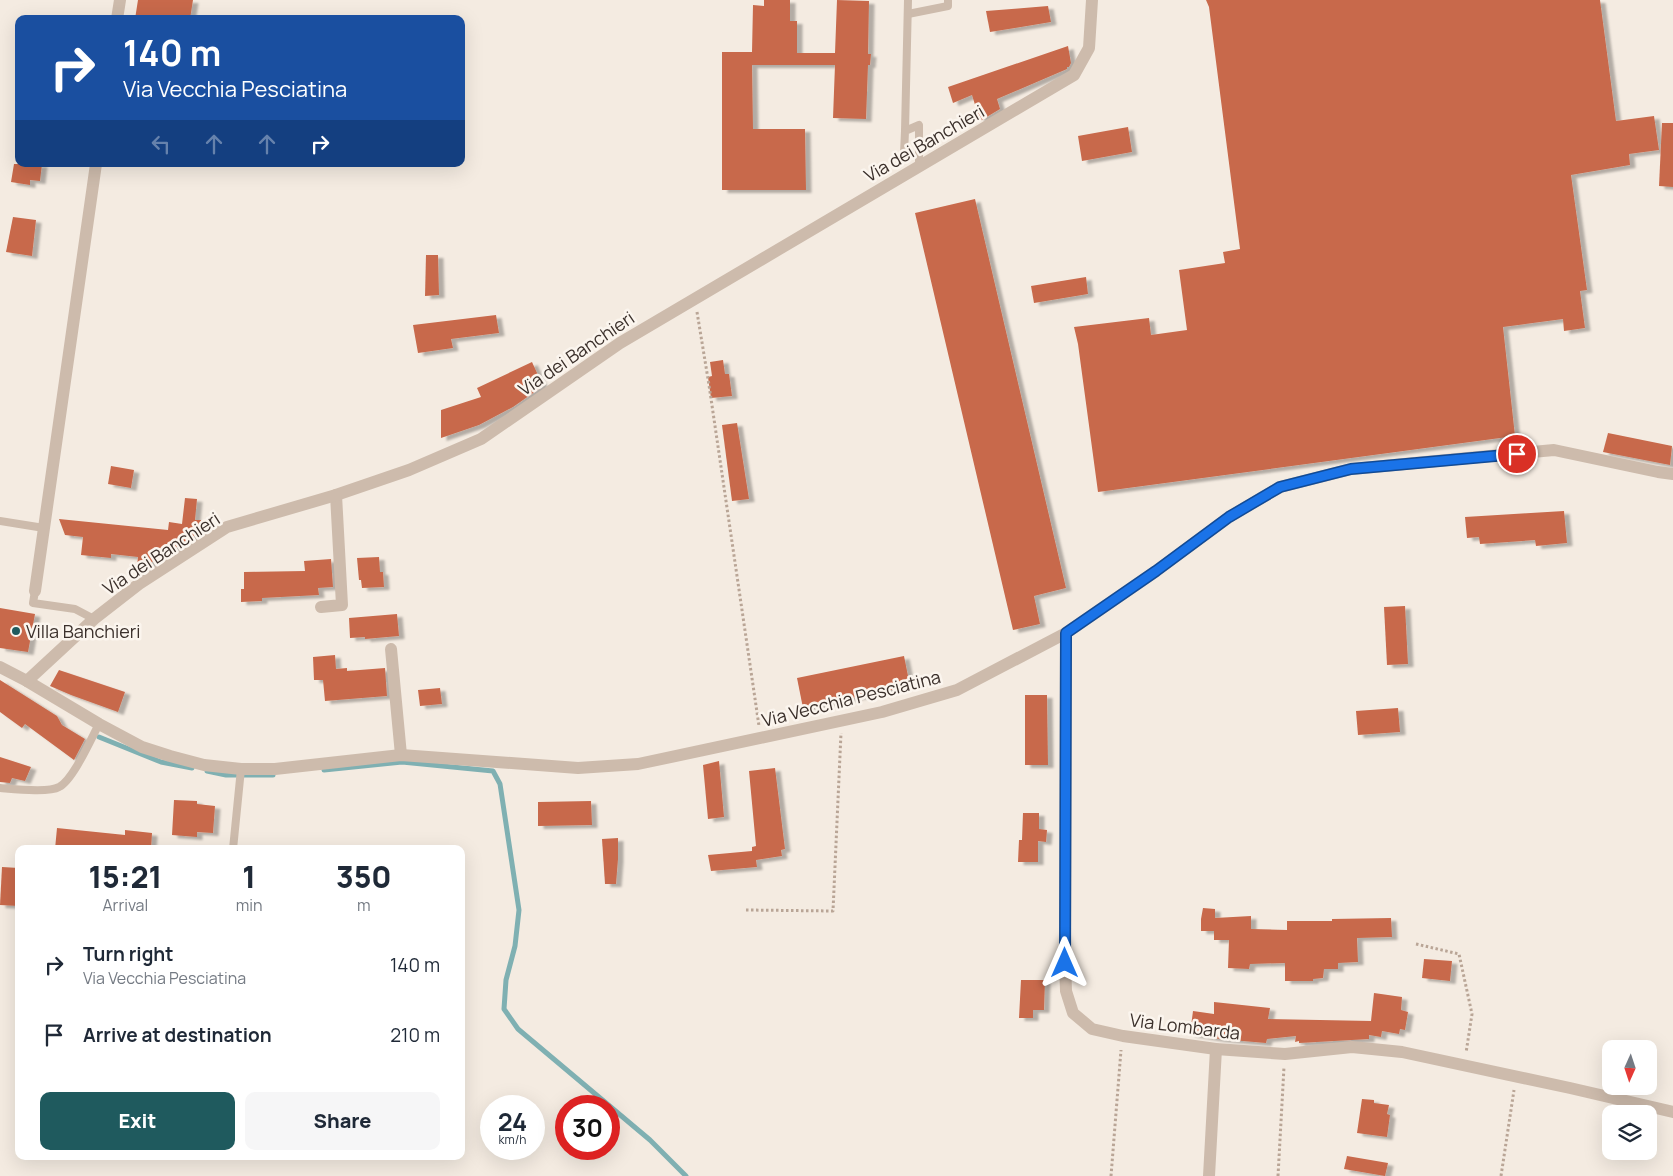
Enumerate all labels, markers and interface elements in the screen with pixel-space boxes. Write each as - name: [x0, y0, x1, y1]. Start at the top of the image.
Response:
- text: 140 m: [123, 29, 221, 77]
- icon: right: [40, 35, 105, 100]
- text: Via Vecchia Pesciatina: [123, 74, 347, 104]
- street label: Via dei Banchieri: [860, 99, 988, 187]
- icon: left: [147, 130, 175, 158]
- icon: ahead: [200, 130, 228, 158]
- icon: ahead: [253, 130, 281, 158]
- icon: right: [306, 130, 334, 158]
- street label: Via dei Banchieri: [513, 305, 639, 401]
- pin: [1496, 433, 1538, 475]
- icon: arrive: [1503, 440, 1531, 468]
- street label: Via dei Banchieri: [98, 506, 224, 600]
- place label: Villa Banchieri: [26, 619, 140, 643]
- marker: Villa Banchieri: [10, 625, 22, 637]
- street label: Via Vecchia Pesciatina: [759, 664, 943, 732]
- text: 15:21: [88, 856, 162, 897]
- text: 1: [242, 856, 256, 897]
- text: 350: [336, 856, 392, 897]
- text: Arrival: [102, 894, 148, 916]
- text: min: [236, 894, 262, 916]
- text: m: [357, 894, 371, 916]
- position arrow: [1038, 936, 1090, 988]
- text: Turn right: [83, 941, 173, 967]
- icon: right: [40, 951, 68, 979]
- text: 140 m: [390, 952, 440, 978]
- text: Via Vecchia Pesciatina: [83, 967, 246, 989]
- street label: Via Lombarda: [1128, 1007, 1242, 1045]
- icon: arrive: [40, 1021, 68, 1049]
- text: Arrive at destination: [83, 1022, 272, 1048]
- text: 210 m: [390, 1022, 440, 1048]
- north arrow: [1602, 1040, 1658, 1095]
- map controls: [1602, 1040, 1657, 1160]
- button: Exit: [40, 1092, 235, 1150]
- button: Share: [245, 1092, 440, 1150]
- speed limit sign: 30: [555, 1095, 620, 1160]
- text: 24: [498, 1104, 527, 1139]
- button: layers: [1602, 1105, 1657, 1160]
- text: km/h: [499, 1131, 526, 1148]

